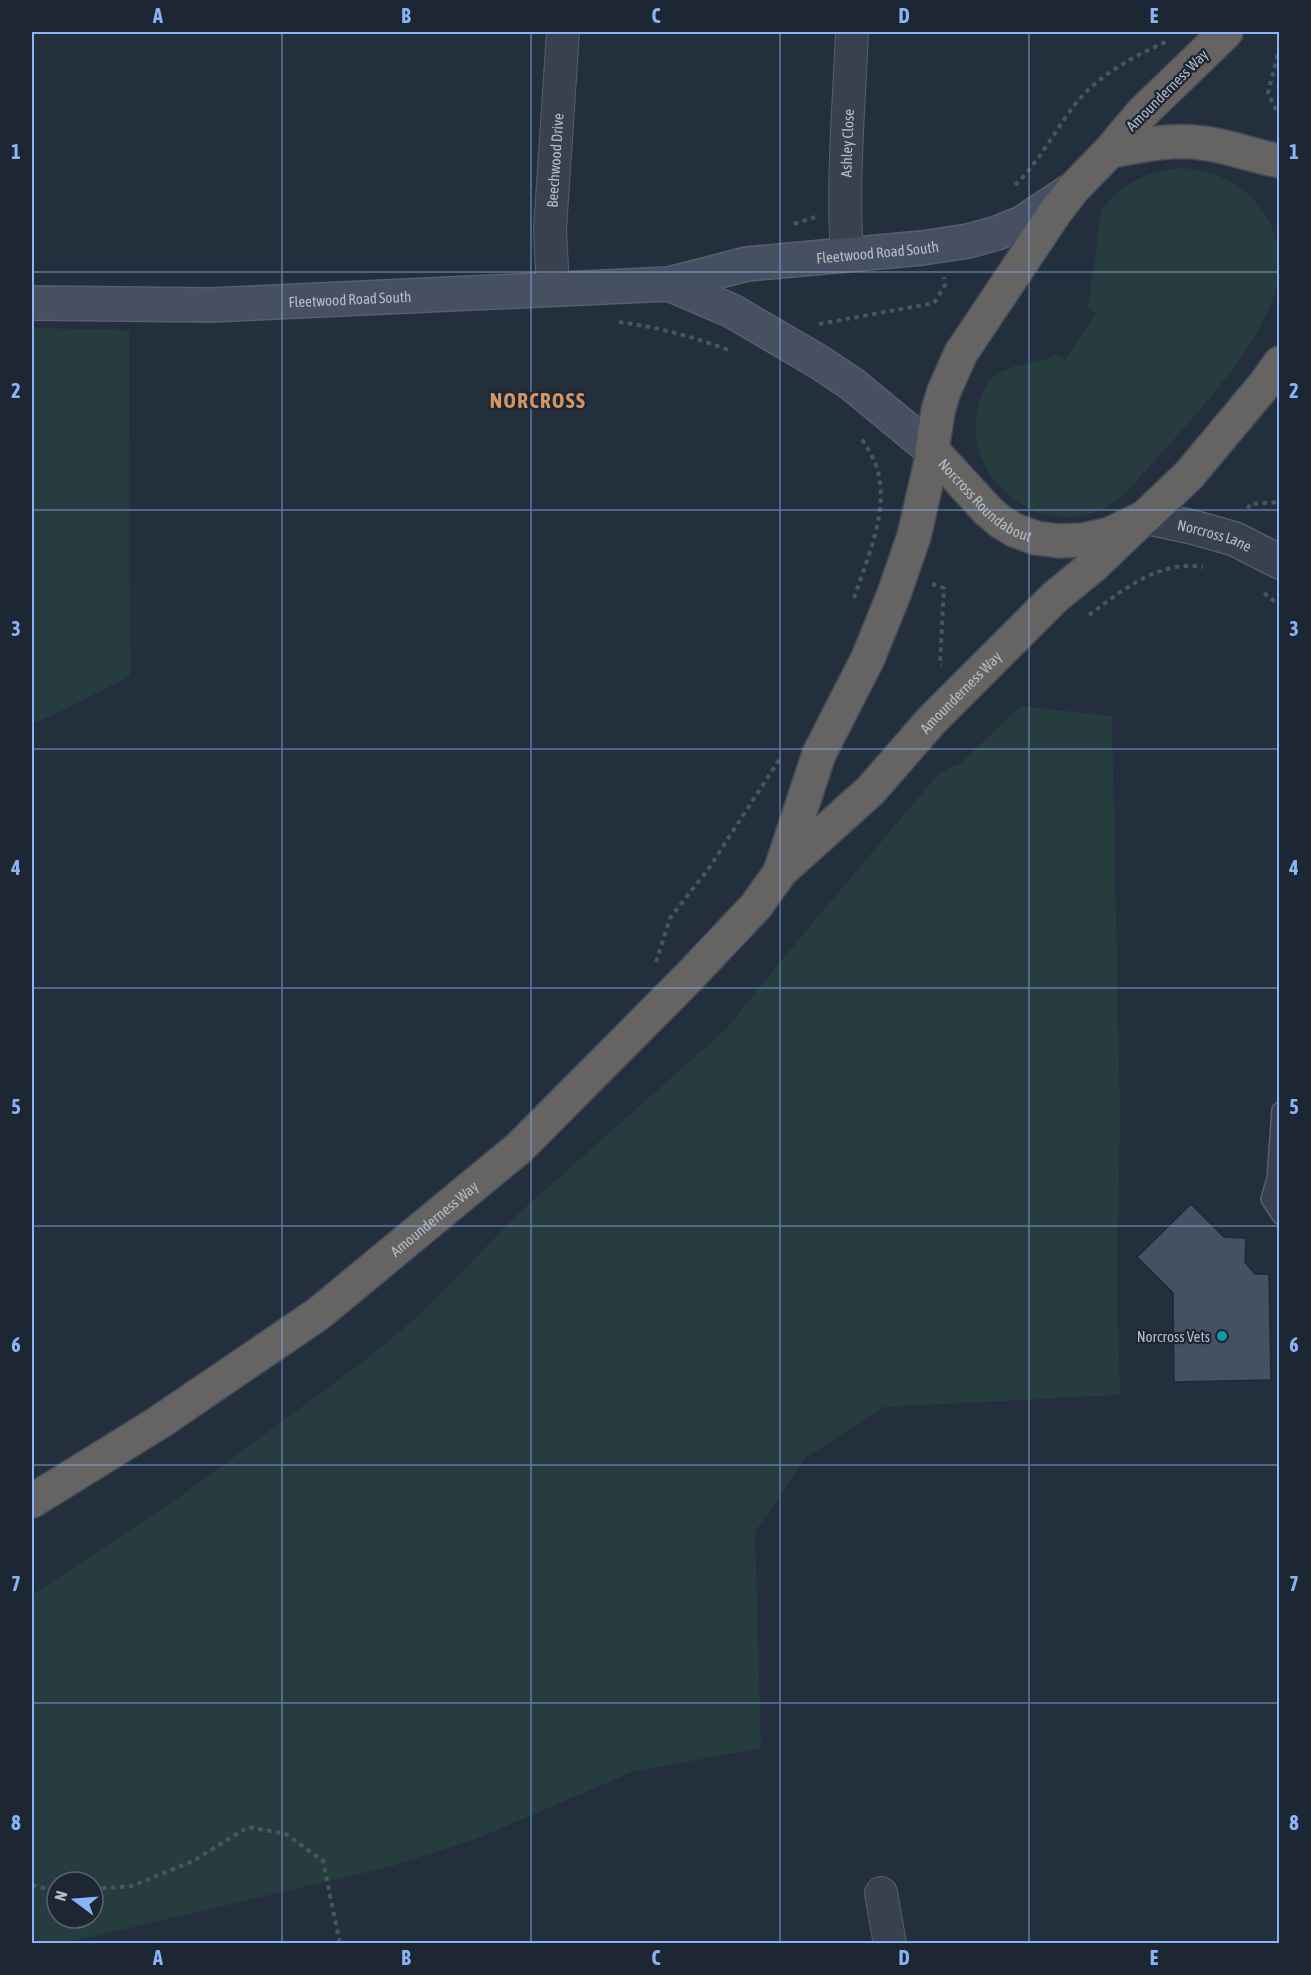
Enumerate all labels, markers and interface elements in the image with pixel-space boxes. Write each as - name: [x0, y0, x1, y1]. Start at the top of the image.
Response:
- text: A: [152, 4, 163, 27]
- text: B: [401, 4, 411, 27]
- text: C: [652, 4, 661, 27]
- text: D: [898, 4, 910, 27]
- text: E: [1150, 4, 1159, 27]
- street label: Amounderness Way: [1123, 46, 1211, 134]
- street label: Ashley Close: [837, 108, 857, 177]
- street label: Beechwood Drive: [543, 112, 566, 208]
- text: 1: [11, 140, 21, 163]
- text: 1: [1289, 140, 1299, 163]
- street label: Fleetwood Road South: [815, 237, 940, 266]
- street label: Fleetwood Road South: [288, 287, 412, 310]
- text: 2: [11, 379, 21, 402]
- text: 2: [1289, 379, 1299, 402]
- district label: NORCROSS: [490, 388, 586, 412]
- street label: Norcross Roundabout: [936, 455, 1034, 544]
- street label: Norcross Lane: [1176, 516, 1255, 555]
- text: 3: [11, 617, 21, 640]
- text: 3: [1289, 617, 1299, 640]
- street label: Amounderness Way: [916, 647, 1005, 736]
- text: 4: [10, 856, 21, 879]
- text: 4: [1288, 856, 1299, 879]
- text: 5: [11, 1095, 21, 1118]
- text: 5: [1289, 1095, 1299, 1118]
- street label: Amounderness Way: [387, 1177, 481, 1259]
- place label: Norcross Vets: [1137, 1328, 1210, 1345]
- marker: Norcross Vets: [1215, 1329, 1229, 1343]
- text: 6: [11, 1333, 21, 1356]
- text: 6: [1289, 1333, 1299, 1356]
- text: 7: [11, 1572, 21, 1595]
- text: 7: [1289, 1572, 1299, 1595]
- text: 8: [11, 1811, 21, 1834]
- text: 8: [1289, 1811, 1299, 1834]
- north arrow: [45, 1870, 105, 1930]
- text: N: [51, 1889, 71, 1903]
- text: A: [152, 1946, 163, 1969]
- text: B: [401, 1946, 411, 1969]
- text: C: [652, 1946, 661, 1969]
- text: D: [898, 1946, 910, 1969]
- text: E: [1150, 1946, 1159, 1969]

